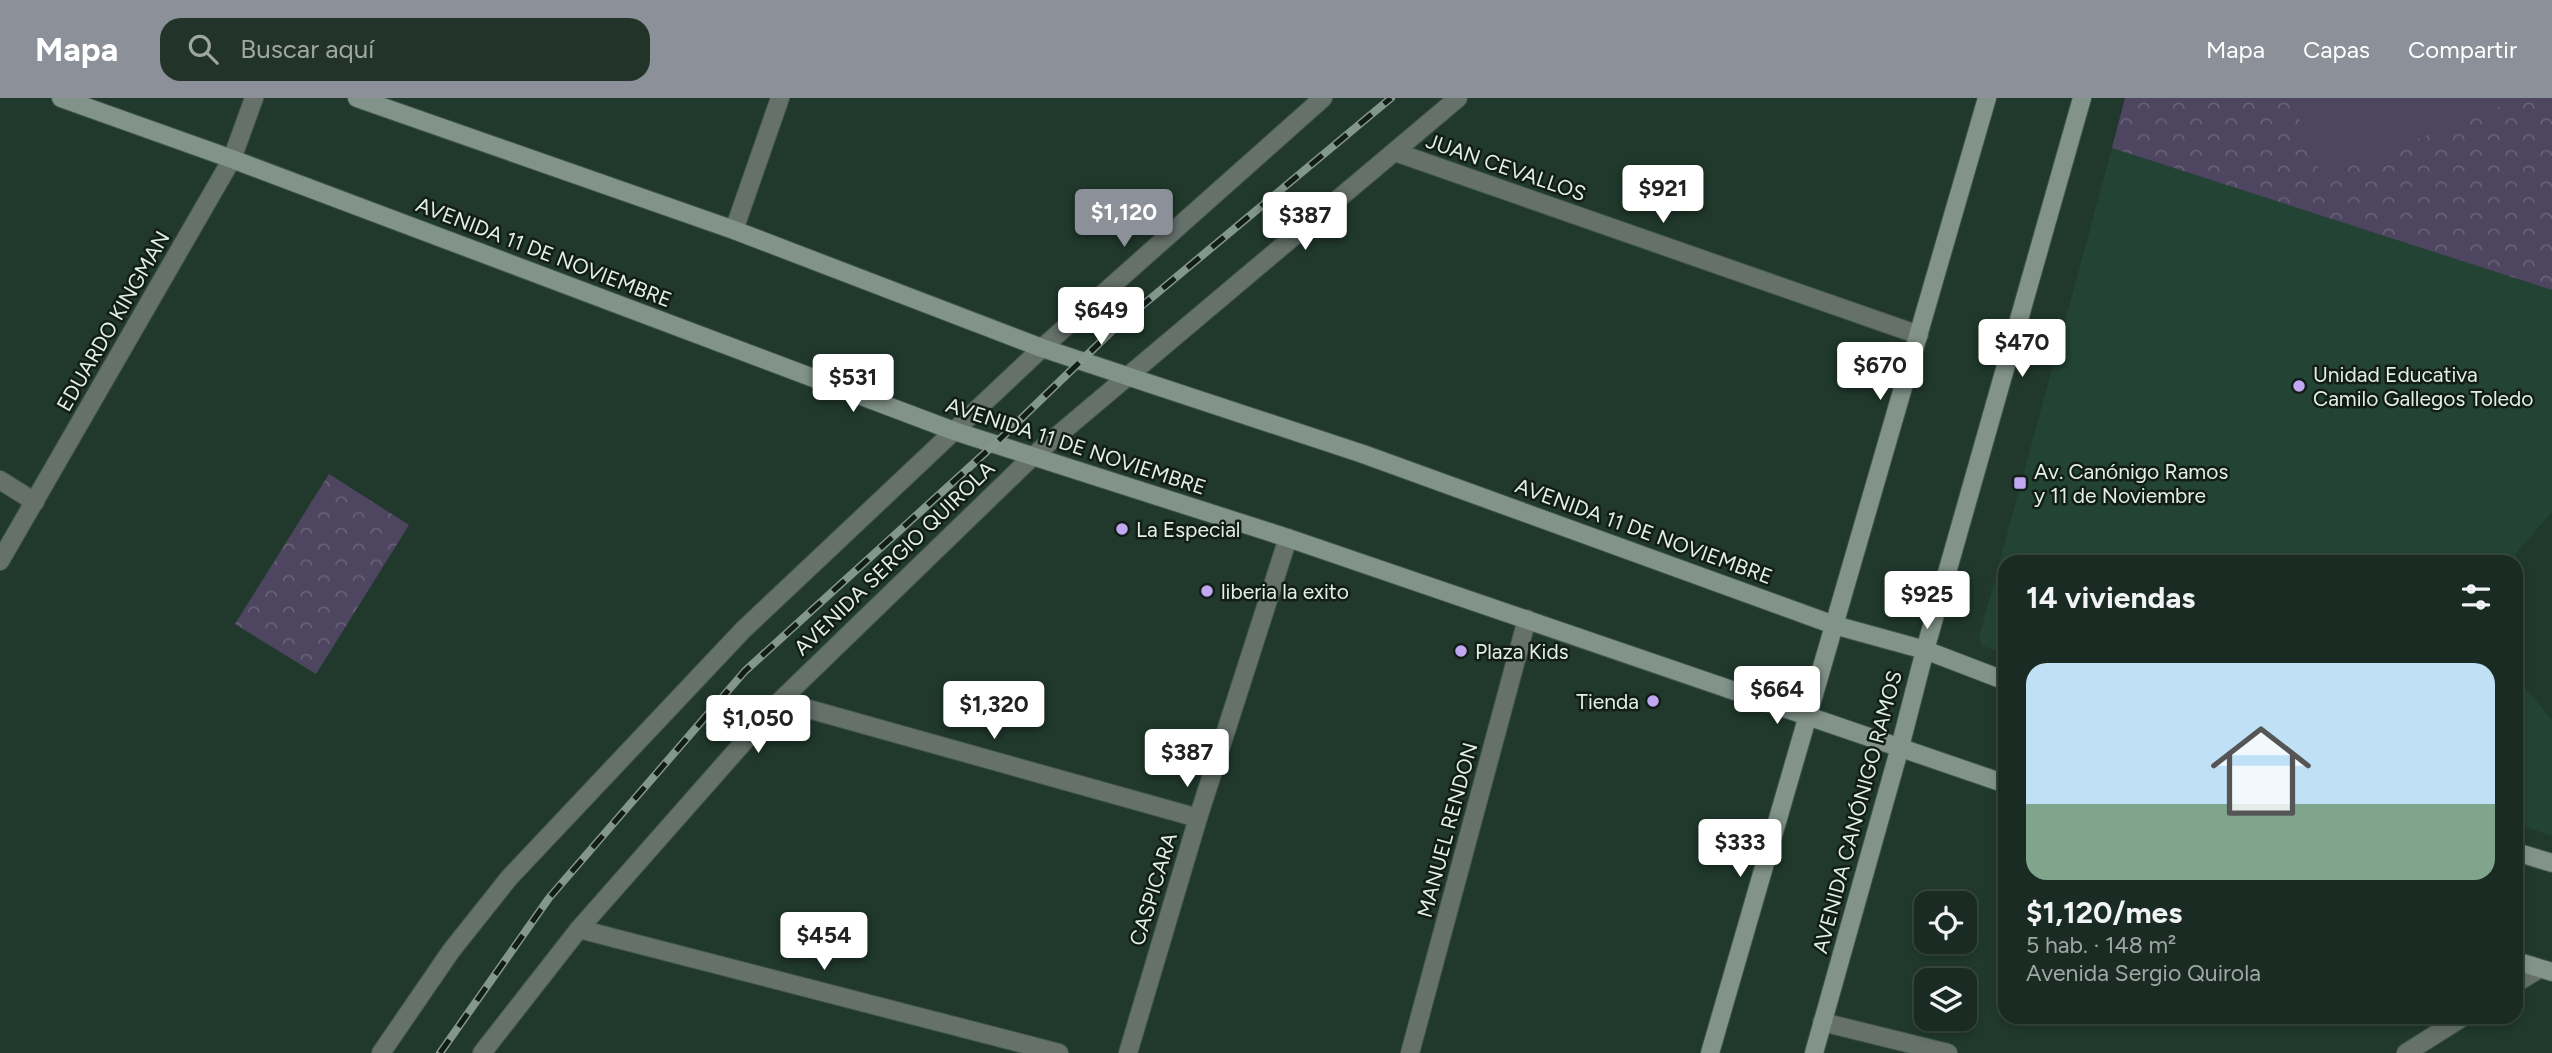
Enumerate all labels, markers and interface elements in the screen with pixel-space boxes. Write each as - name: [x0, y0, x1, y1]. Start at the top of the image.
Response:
- search box: [160, 18, 650, 81]
- text: Mapa: [35, 30, 118, 69]
- icon: search: [184, 30, 222, 68]
- text: Buscar aquí: [240, 33, 374, 65]
- text: Mapa: [2206, 35, 2265, 64]
- text: Capas: [2303, 35, 2370, 64]
- text: Compartir: [2408, 35, 2517, 64]
- street label: JUAN CEVALLOS: [1423, 128, 1589, 206]
- pin: $921: [1622, 166, 1704, 225]
- text: $921: [1638, 174, 1688, 202]
- pin: $1,120: [1067, 190, 1181, 249]
- street label: AVENIDA 11 DE NOVIEMBRE: [413, 192, 675, 312]
- pin: $387: [1264, 192, 1346, 252]
- text: $1,120: [1091, 198, 1157, 226]
- text: $387: [1279, 201, 1331, 229]
- street label: EDUARDO KINGMAN: [51, 226, 175, 416]
- pin: $649: [1060, 288, 1142, 347]
- text: $649: [1074, 296, 1128, 324]
- pin: $470: [1981, 320, 2063, 379]
- text: $470: [1995, 328, 2050, 356]
- pin: $670: [1839, 342, 1921, 402]
- text: $670: [1853, 351, 1907, 379]
- pin: $531: [812, 354, 894, 414]
- place label: Unidad Educativa Camilo Gallegos Toledo: [2313, 362, 2534, 411]
- text: $531: [829, 363, 877, 391]
- marker: Unidad Educativa Camilo Gallegos Toledo: [2291, 378, 2307, 394]
- street label: AVENIDA 11 DE NOVIEMBRE: [943, 392, 1209, 500]
- street label: AVENIDA SERGIO QUIROLA: [789, 456, 999, 660]
- place label: Av. Canónigo Ramos y 11 de Noviembre: [2034, 459, 2228, 508]
- street label: AVENIDA 11 DE NOVIEMBRE: [1512, 473, 1776, 589]
- marker: Av. Canónigo Ramos y 11 de Noviembre: [2012, 475, 2028, 491]
- place label: La Especial: [1136, 517, 1240, 542]
- marker: La Especial: [1114, 521, 1130, 537]
- pin: $925: [1886, 572, 1968, 631]
- icon: filters: [2457, 578, 2495, 616]
- place label: liberia la exito: [1221, 579, 1349, 604]
- text: 14 viviendas: [2026, 579, 2195, 616]
- text: $925: [1901, 580, 1953, 608]
- marker: liberia la exito: [1199, 583, 1215, 599]
- place label: Plaza Kids: [1475, 639, 1568, 664]
- marker: Plaza Kids: [1453, 643, 1469, 659]
- pin: $664: [1736, 666, 1818, 726]
- street label: AVENIDA CANÓNIGO RAMOS: [1807, 668, 1907, 956]
- text: $664: [1750, 675, 1804, 703]
- pin: $1,320: [937, 682, 1051, 741]
- place label: Tienda: [1576, 689, 1639, 714]
- text: $1,320: [959, 690, 1029, 718]
- marker: Tienda: [1645, 693, 1661, 709]
- pin: $1,050: [701, 696, 815, 755]
- text: $1,050: [722, 704, 794, 732]
- icon: home: [2198, 708, 2324, 834]
- pin: $387: [1146, 730, 1228, 789]
- text: $387: [1161, 738, 1213, 766]
- street label: MANUEL RENDON: [1412, 740, 1482, 920]
- pin: $333: [1699, 820, 1781, 879]
- text: $333: [1714, 828, 1766, 856]
- street label: CASPICARA: [1124, 829, 1182, 949]
- map controls: [1914, 891, 1977, 1031]
- button: locate: [1914, 891, 1977, 954]
- text: $1,120/mes: [2026, 894, 2182, 931]
- pin: $454: [783, 912, 865, 972]
- text: $454: [796, 921, 852, 949]
- text: 5 hab. · 148 m²: [2026, 931, 2176, 959]
- text: Avenida Sergio Quirola: [2026, 959, 2261, 987]
- button: layers: [1914, 968, 1977, 1031]

